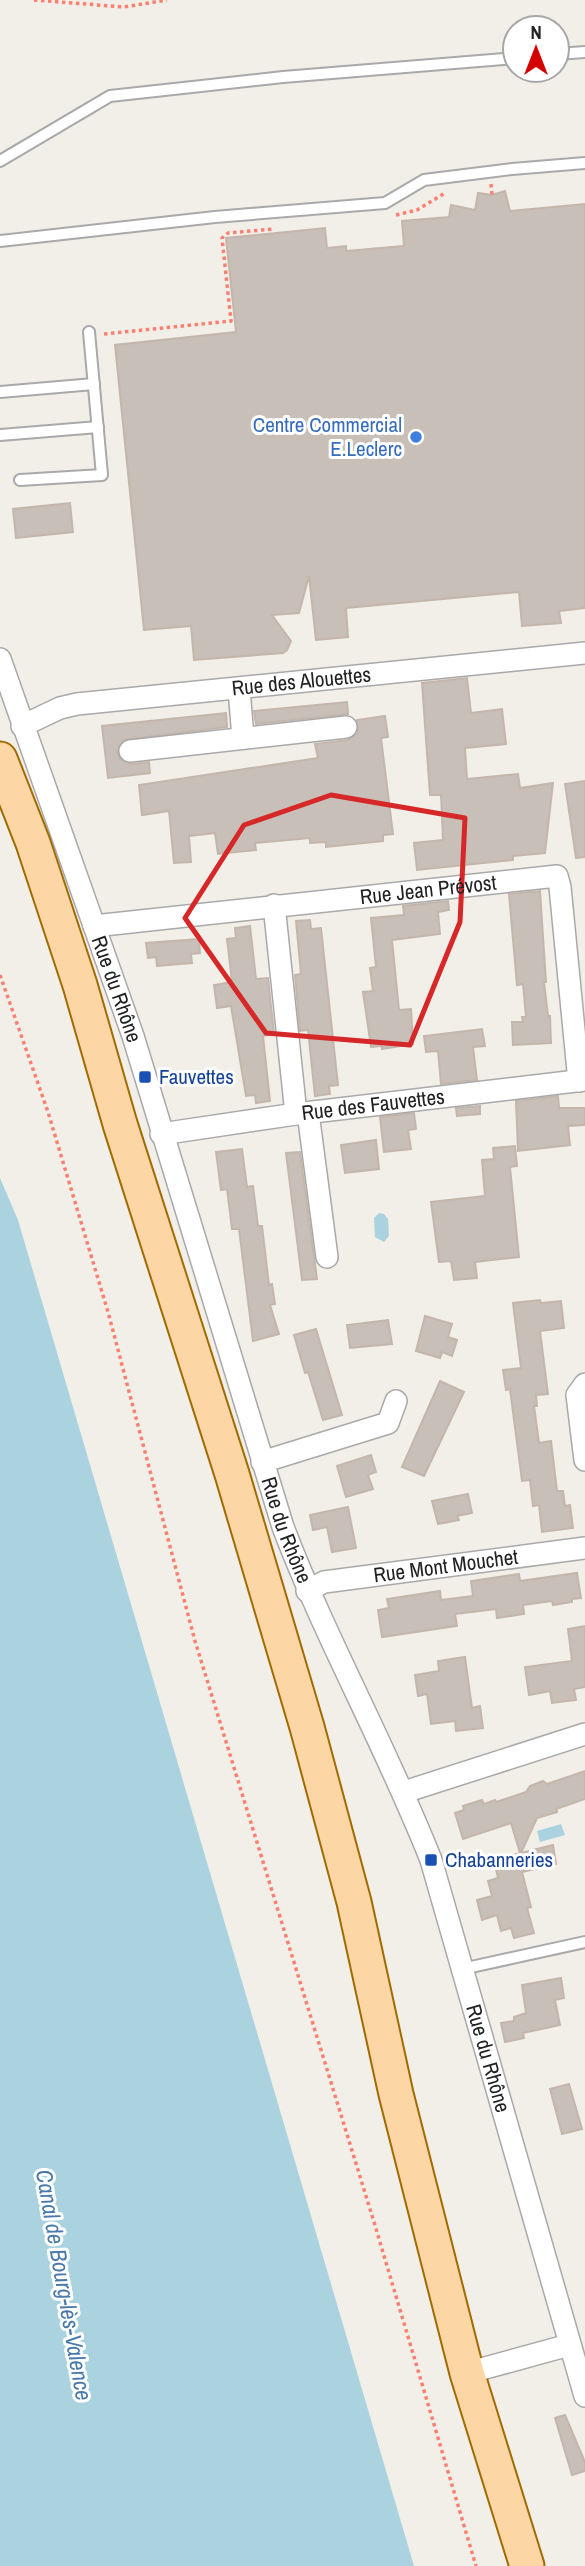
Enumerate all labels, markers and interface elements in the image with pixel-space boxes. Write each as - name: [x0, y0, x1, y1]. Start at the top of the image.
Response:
- north arrow: [501, 14, 571, 84]
- text: N: [530, 19, 542, 45]
- place label: Centre Commercial E.Leclerc: [253, 410, 402, 463]
- marker: Centre Commercial E.Leclerc: [408, 429, 424, 445]
- street label: Rue des Alouettes: [230, 660, 372, 702]
- street label: Rue Jean Prévost: [358, 868, 498, 911]
- street label: Rue du Rhône: [85, 932, 149, 1046]
- place label: Fauvettes: [159, 1062, 234, 1091]
- marker: Fauvettes: [137, 1069, 153, 1085]
- street label: Rue des Fauvettes: [300, 1082, 446, 1127]
- street label: Rue du Rhône: [254, 1473, 319, 1587]
- street label: Rue Mont Mouchet: [372, 1542, 520, 1589]
- place label: Chabanneries: [445, 1845, 553, 1874]
- marker: Chabanneries: [423, 1852, 439, 1868]
- street label: Rue du Rhône: [459, 2001, 518, 2116]
- water label: Canal de Bourg-lès-Valence: [29, 2167, 100, 2403]

